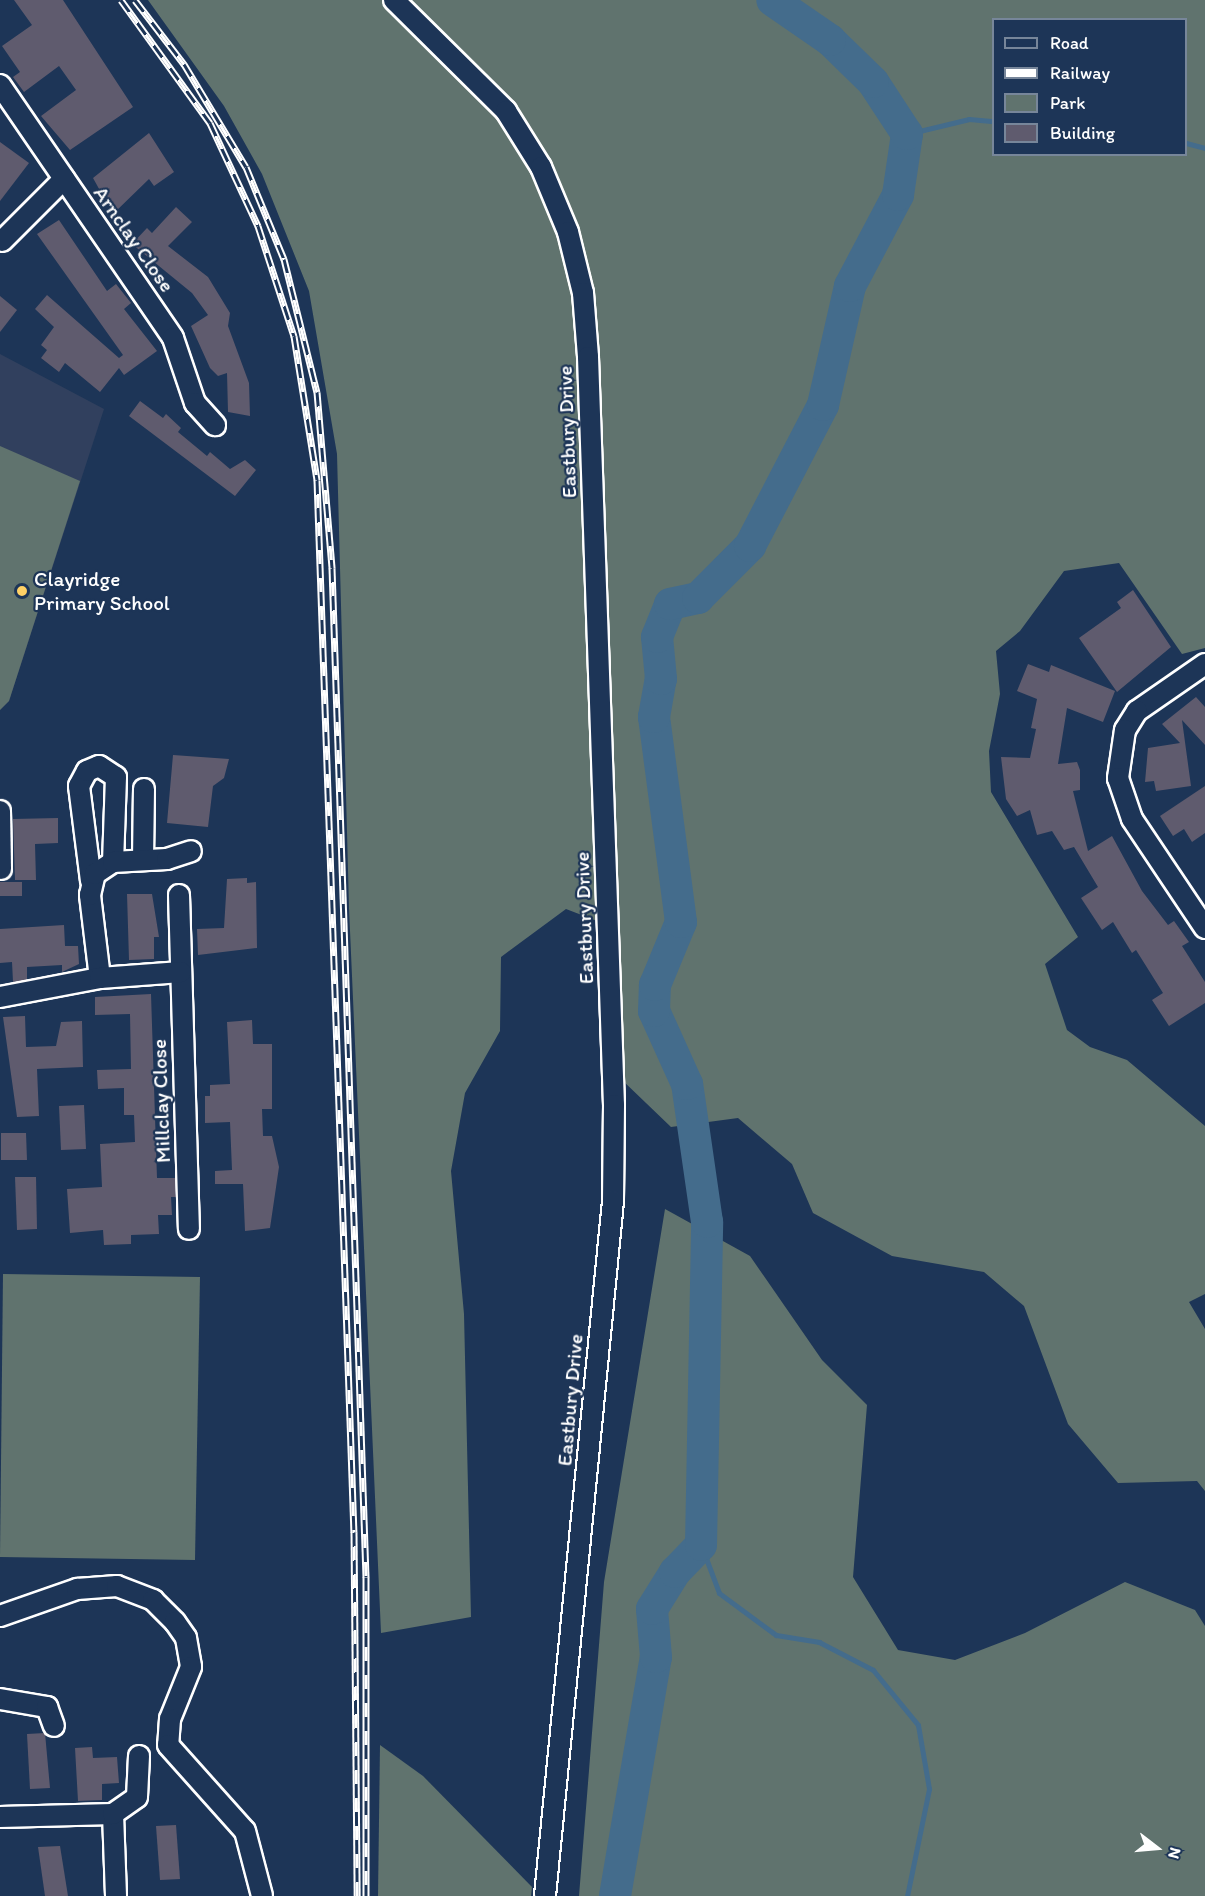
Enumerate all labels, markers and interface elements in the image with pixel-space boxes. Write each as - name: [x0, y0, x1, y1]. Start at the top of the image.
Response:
- legend: [992, 18, 1187, 156]
- text: Road: [1050, 32, 1089, 54]
- text: Railway: [1050, 62, 1110, 84]
- text: Park: [1050, 92, 1085, 114]
- text: Building: [1050, 122, 1115, 144]
- street label: Arnclay Close: [88, 181, 180, 297]
- street label: Eastbury Drive: [552, 365, 582, 499]
- place label: Clayridge Primary School: [34, 566, 170, 616]
- marker: Clayridge Primary School: [15, 584, 29, 598]
- street label: Eastbury Drive: [569, 851, 599, 985]
- street label: Millclay Close: [146, 1039, 176, 1163]
- street label: Eastbury Drive: [552, 1333, 588, 1467]
- north arrow: [1127, 1818, 1187, 1878]
- text: N: [1164, 1845, 1185, 1861]

